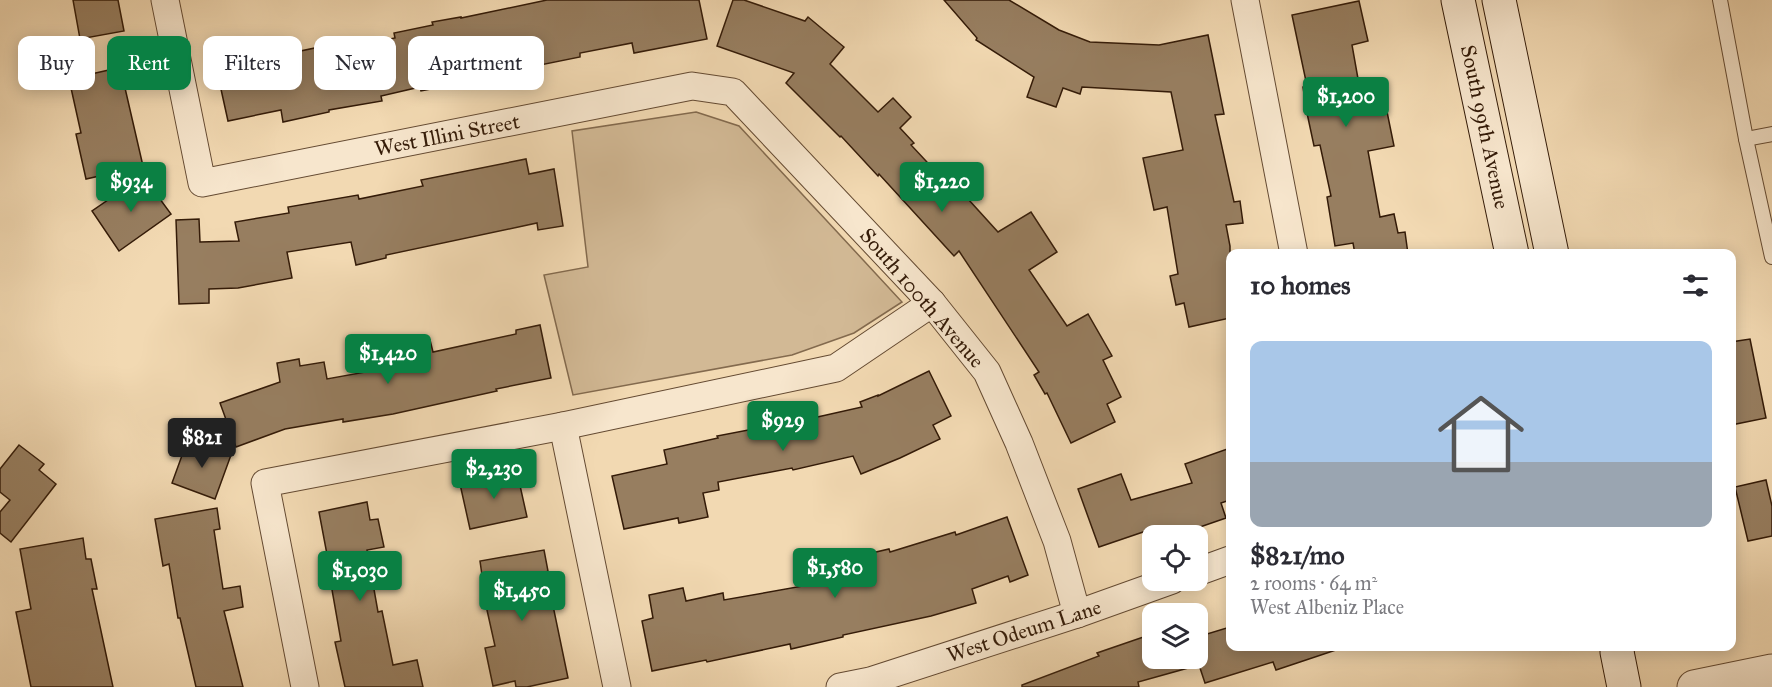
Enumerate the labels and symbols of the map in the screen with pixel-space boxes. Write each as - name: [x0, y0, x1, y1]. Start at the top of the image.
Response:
- street label: South 99th Avenue: [1455, 43, 1515, 212]
- pin: $1,200: [1297, 77, 1395, 128]
- street label: West Illini Street: [372, 108, 522, 162]
- pin: $934: [95, 162, 167, 213]
- pin: $1,220: [893, 162, 991, 213]
- street label: South 100th Avenue: [854, 223, 990, 373]
- pin: $1,420: [339, 334, 437, 385]
- pin: $929: [747, 401, 819, 452]
- pin: $821: [166, 418, 238, 469]
- pin: $2,230: [445, 449, 543, 500]
- pin: $1,580: [786, 548, 884, 599]
- pin: $1,030: [311, 551, 409, 602]
- pin: $1,450: [473, 571, 571, 622]
- street label: West Odeum Lane: [944, 594, 1105, 668]

